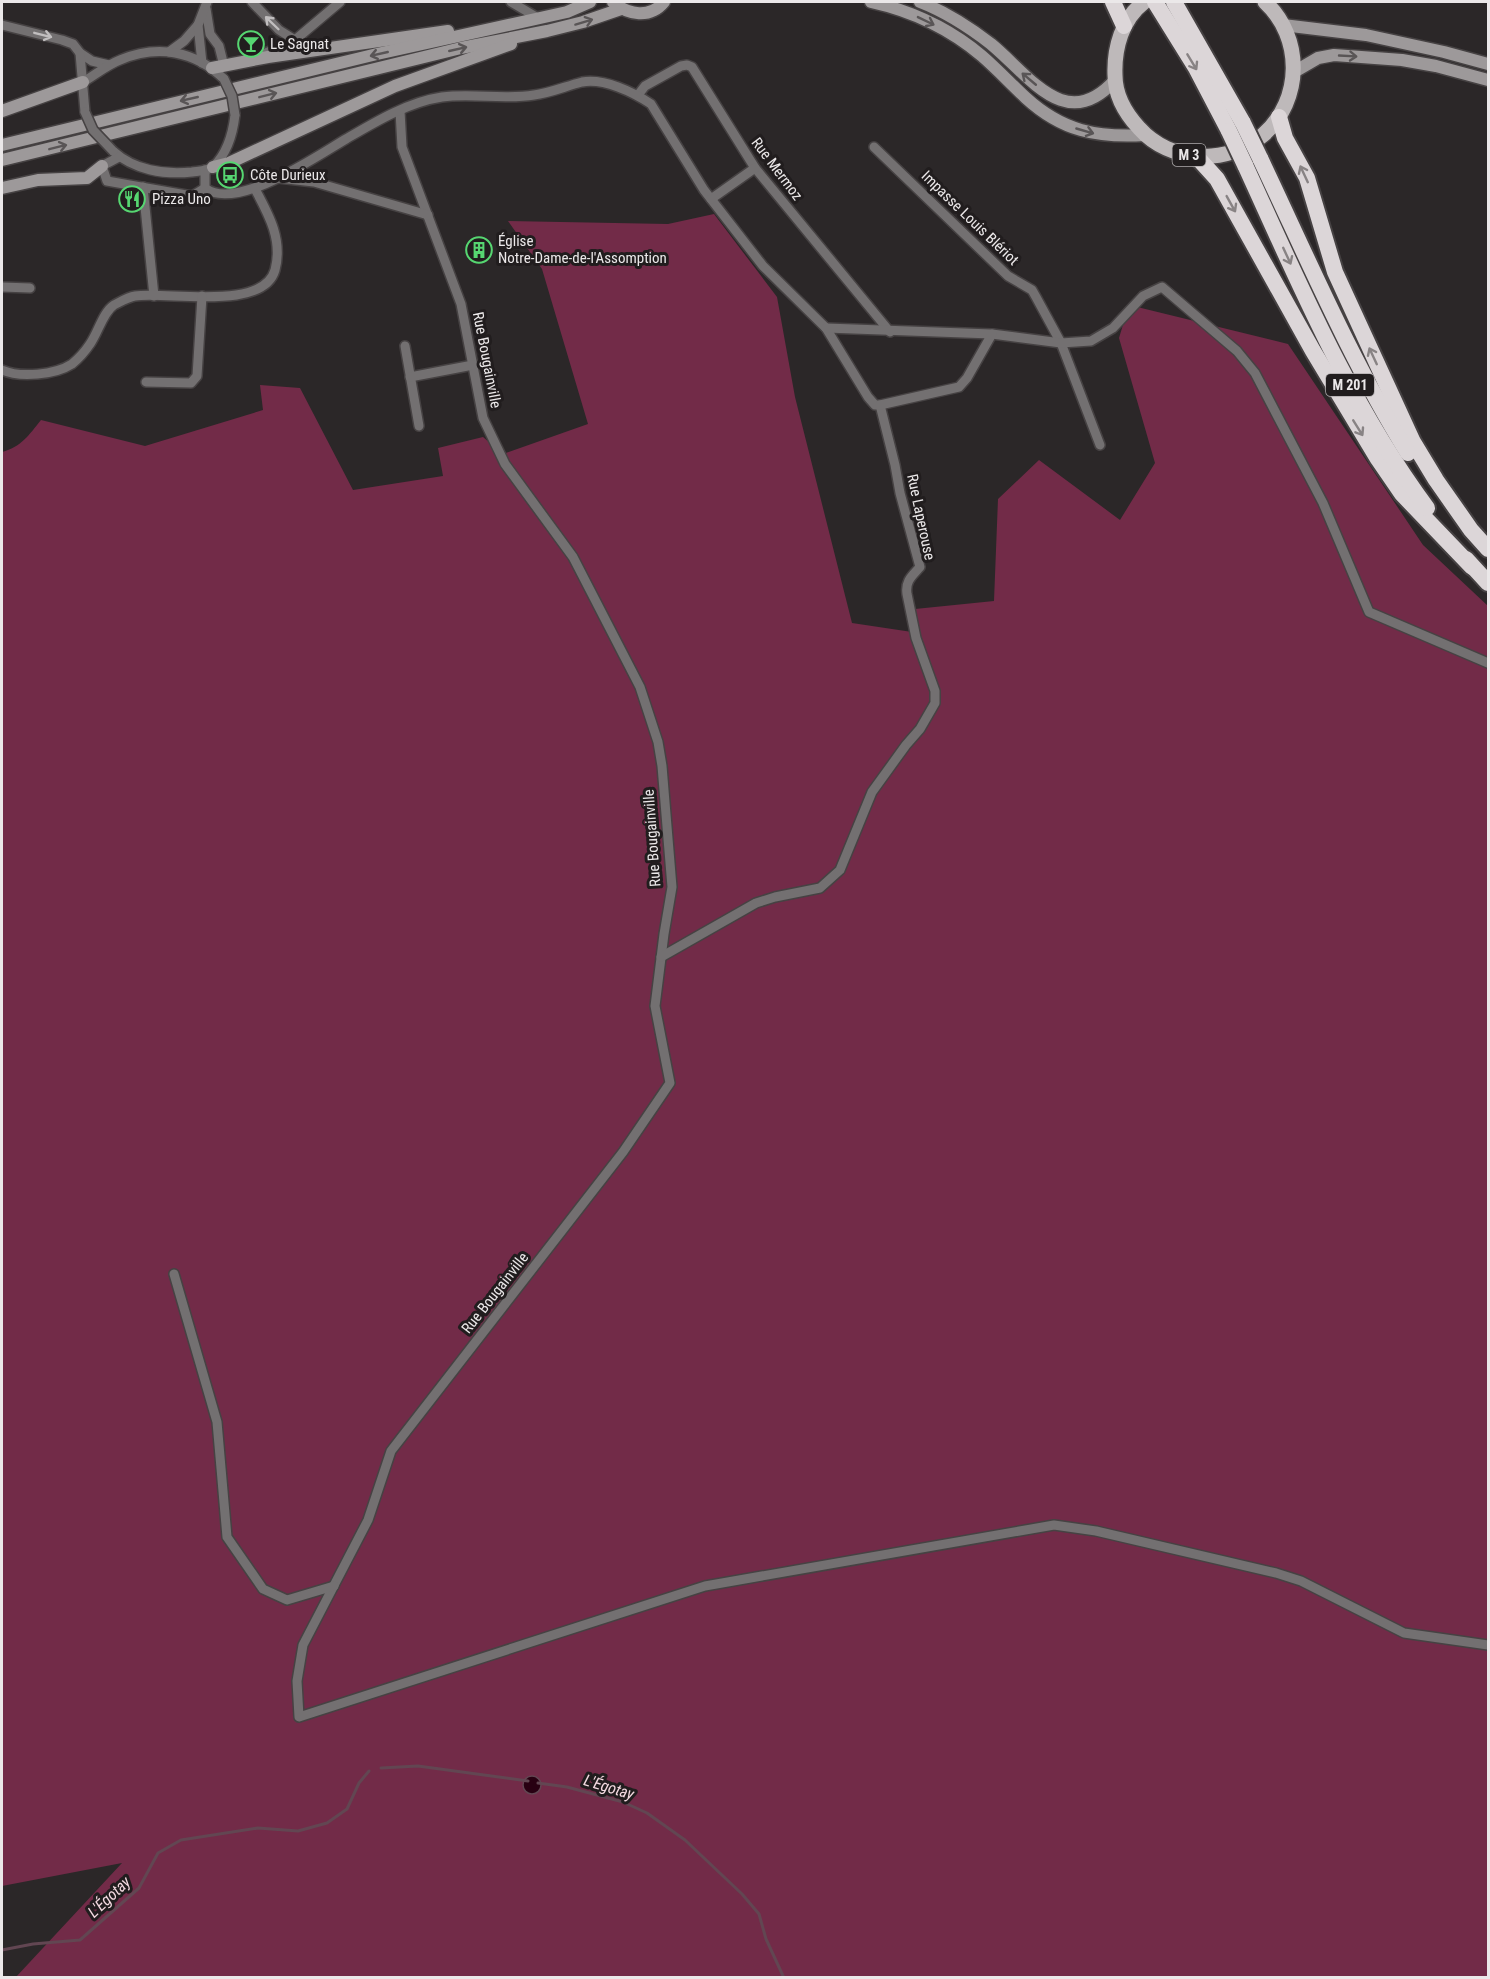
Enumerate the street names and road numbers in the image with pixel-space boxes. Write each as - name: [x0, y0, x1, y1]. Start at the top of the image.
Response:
- street label: Rue Mermoz: [748, 134, 806, 204]
- road number: M 3: [1172, 144, 1206, 166]
- street label: Impasse Louis Blériot: [918, 167, 1022, 269]
- street label: Rue Bougainville: [469, 310, 505, 410]
- road number: M 201: [1326, 374, 1374, 396]
- street label: Rue Laperouse: [903, 472, 939, 562]
- street label: Rue Bougainville: [640, 789, 664, 887]
- street label: Rue Bougainville: [458, 1249, 532, 1337]

